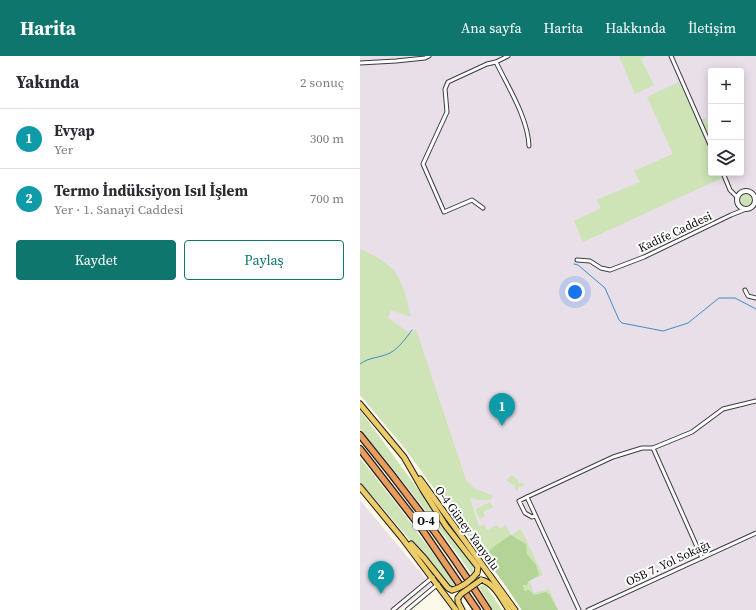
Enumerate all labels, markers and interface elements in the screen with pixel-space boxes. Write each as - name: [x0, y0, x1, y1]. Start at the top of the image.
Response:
- text: Harita: [20, 15, 76, 41]
- text: Ana sayfa: [461, 18, 522, 38]
- text: Harita: [544, 18, 583, 38]
- text: Hakkında: [605, 18, 666, 38]
- text: İletişim: [688, 18, 736, 38]
- map controls: [708, 68, 744, 176]
- button: +: [708, 68, 744, 104]
- text: Yakında: [16, 70, 79, 94]
- text: 2 sonuç: [300, 74, 344, 91]
- button: −: [708, 104, 744, 140]
- text: Evyap: [54, 120, 95, 141]
- text: 1: [25, 130, 33, 147]
- text: 300 m: [310, 130, 344, 147]
- button: layers: [708, 140, 744, 176]
- text: Yer: [54, 141, 73, 158]
- text: Termo İndüksiyon Isıl İşlem: [54, 180, 248, 201]
- text: 2: [25, 190, 33, 207]
- text: 700 m: [310, 190, 344, 207]
- text: Yer · 1. Sanayi Caddesi: [54, 201, 183, 218]
- street label: Kadife Caddesi: [636, 208, 715, 256]
- button: Kaydet: [16, 240, 176, 280]
- button: Paylaş: [184, 240, 344, 280]
- your location: [565, 282, 585, 302]
- pin: 1: [489, 393, 515, 426]
- street label: O-4 Güney Yanyolu: [431, 483, 503, 573]
- road number: O-4: [413, 512, 439, 530]
- street label: OSB 7. Yol Sokağı: [623, 536, 713, 590]
- pin: 2: [368, 561, 394, 594]

